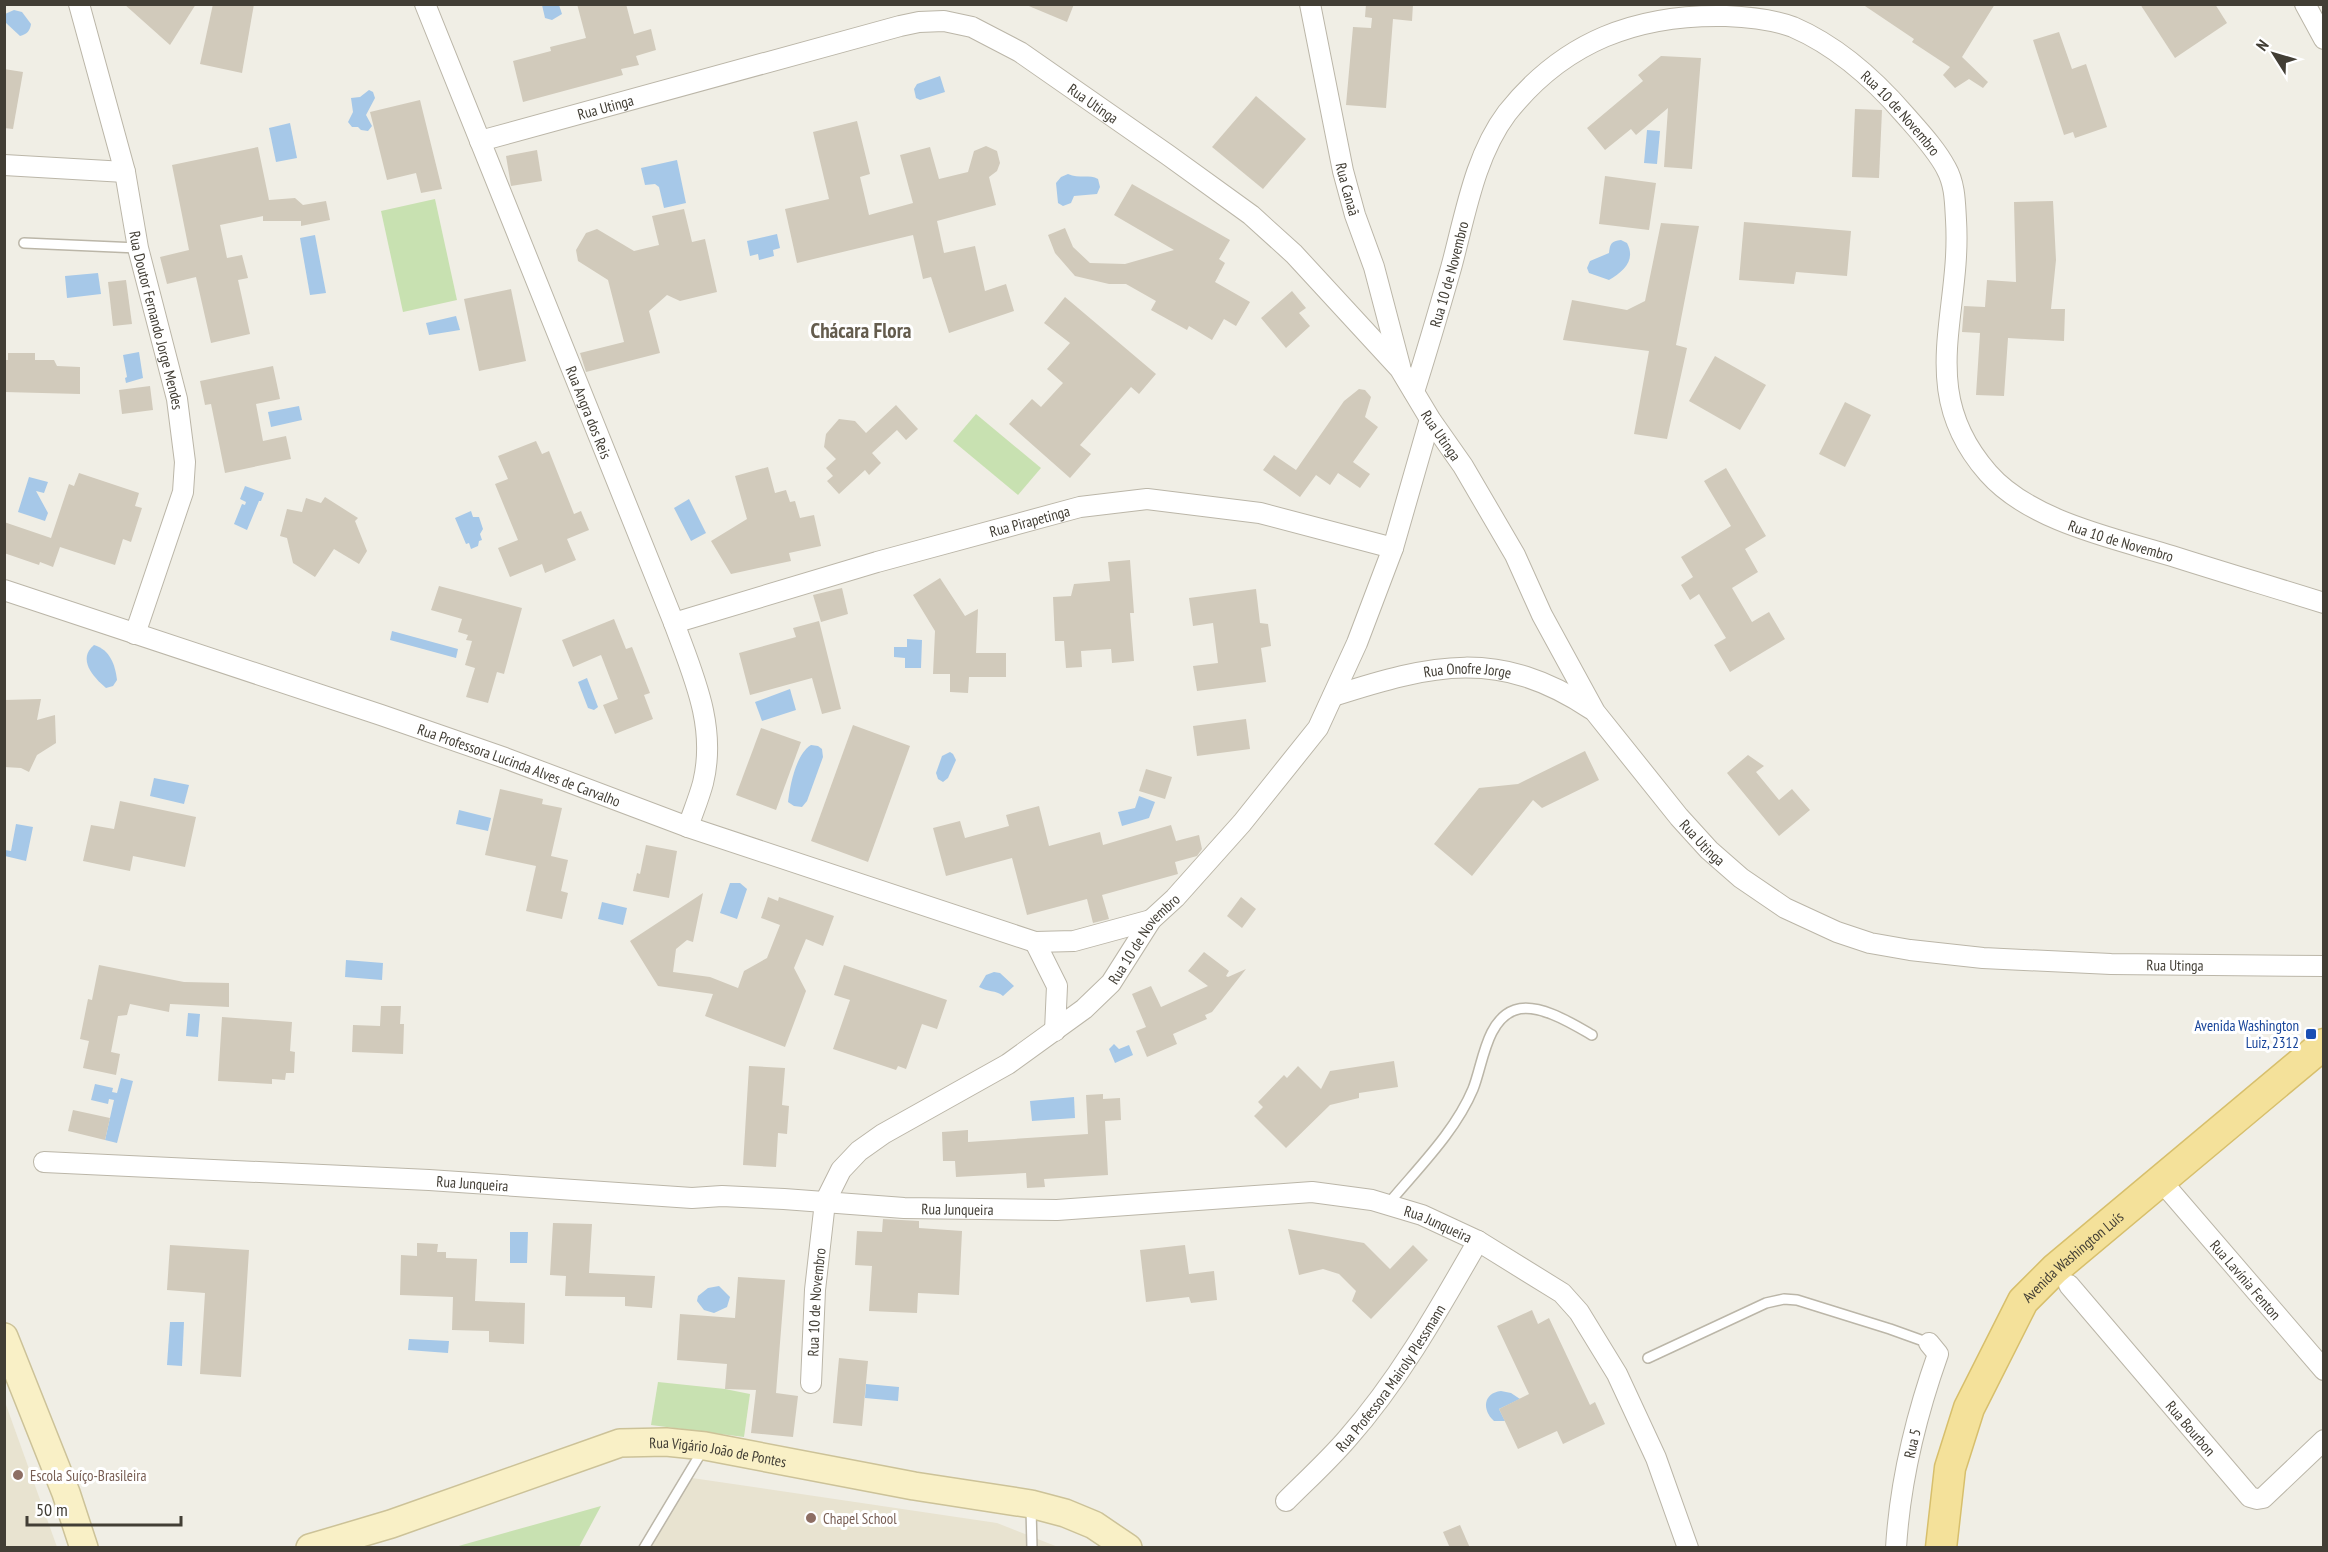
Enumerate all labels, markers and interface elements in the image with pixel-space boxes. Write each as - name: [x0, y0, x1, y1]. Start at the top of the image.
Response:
- north arrow: [2244, 24, 2304, 84]
- text: N: [2251, 36, 2273, 54]
- street label: Rua 10 de Novembro: [1858, 66, 1945, 159]
- street label: Rua Utinga: [1064, 79, 1122, 127]
- street label: Rua Utinga: [575, 90, 636, 123]
- street label: Rua Canaã: [1332, 161, 1364, 218]
- street label: Rua 10 de Novembro: [1425, 219, 1472, 329]
- street label: Rua Doutor Fernando Jorge Mendes: [126, 229, 188, 411]
- district label: Chácara Flora: [811, 317, 912, 344]
- street label: Rua Angra dos Reis: [562, 363, 616, 461]
- street label: Rua Utinga: [1417, 407, 1466, 464]
- street label: Rua Pirapetinga: [987, 501, 1072, 541]
- street label: Rua 10 de Novembro: [2066, 515, 2176, 565]
- street label: Rua Onofre Jorge: [1422, 658, 1513, 682]
- street label: Rua Professora Lucinda Alves de Carvalho: [415, 719, 623, 810]
- street label: Rua Utinga: [1676, 815, 1729, 869]
- street label: Rua 10 de Novembro: [1104, 889, 1183, 987]
- street label: Rua Utinga: [2146, 955, 2204, 974]
- place label: Avenida Washington Luiz, 2312: [2194, 1016, 2299, 1052]
- marker: Avenida Washington Luiz, 2312: [2304, 1027, 2318, 1041]
- street label: Rua Junqueira: [436, 1171, 509, 1195]
- street label: Rua Junqueira: [921, 1199, 994, 1219]
- street label: Rua Junqueira: [1402, 1201, 1475, 1246]
- street label: Avenida Washington Luís: [2018, 1207, 2127, 1306]
- street label: Rua Lavínia Fenton: [2206, 1236, 2286, 1323]
- street label: Rua 10 de Novembro: [803, 1247, 829, 1357]
- street label: Rua Professora Mairoly Plessmann: [1331, 1301, 1449, 1455]
- street label: Rua Bourbon: [2162, 1396, 2220, 1460]
- street label: Rua 5: [1899, 1427, 1924, 1460]
- street label: Rua Vigário João de Pontes: [649, 1432, 788, 1471]
- place label: Escola Suíço-Brasileira: [30, 1466, 146, 1485]
- marker: Escola Suíço-Brasileira: [11, 1468, 25, 1482]
- scale bar: [27, 1489, 182, 1527]
- text: 50 m: [36, 1498, 68, 1521]
- place label: Chapel School: [823, 1509, 897, 1528]
- marker: Chapel School: [804, 1511, 818, 1525]

